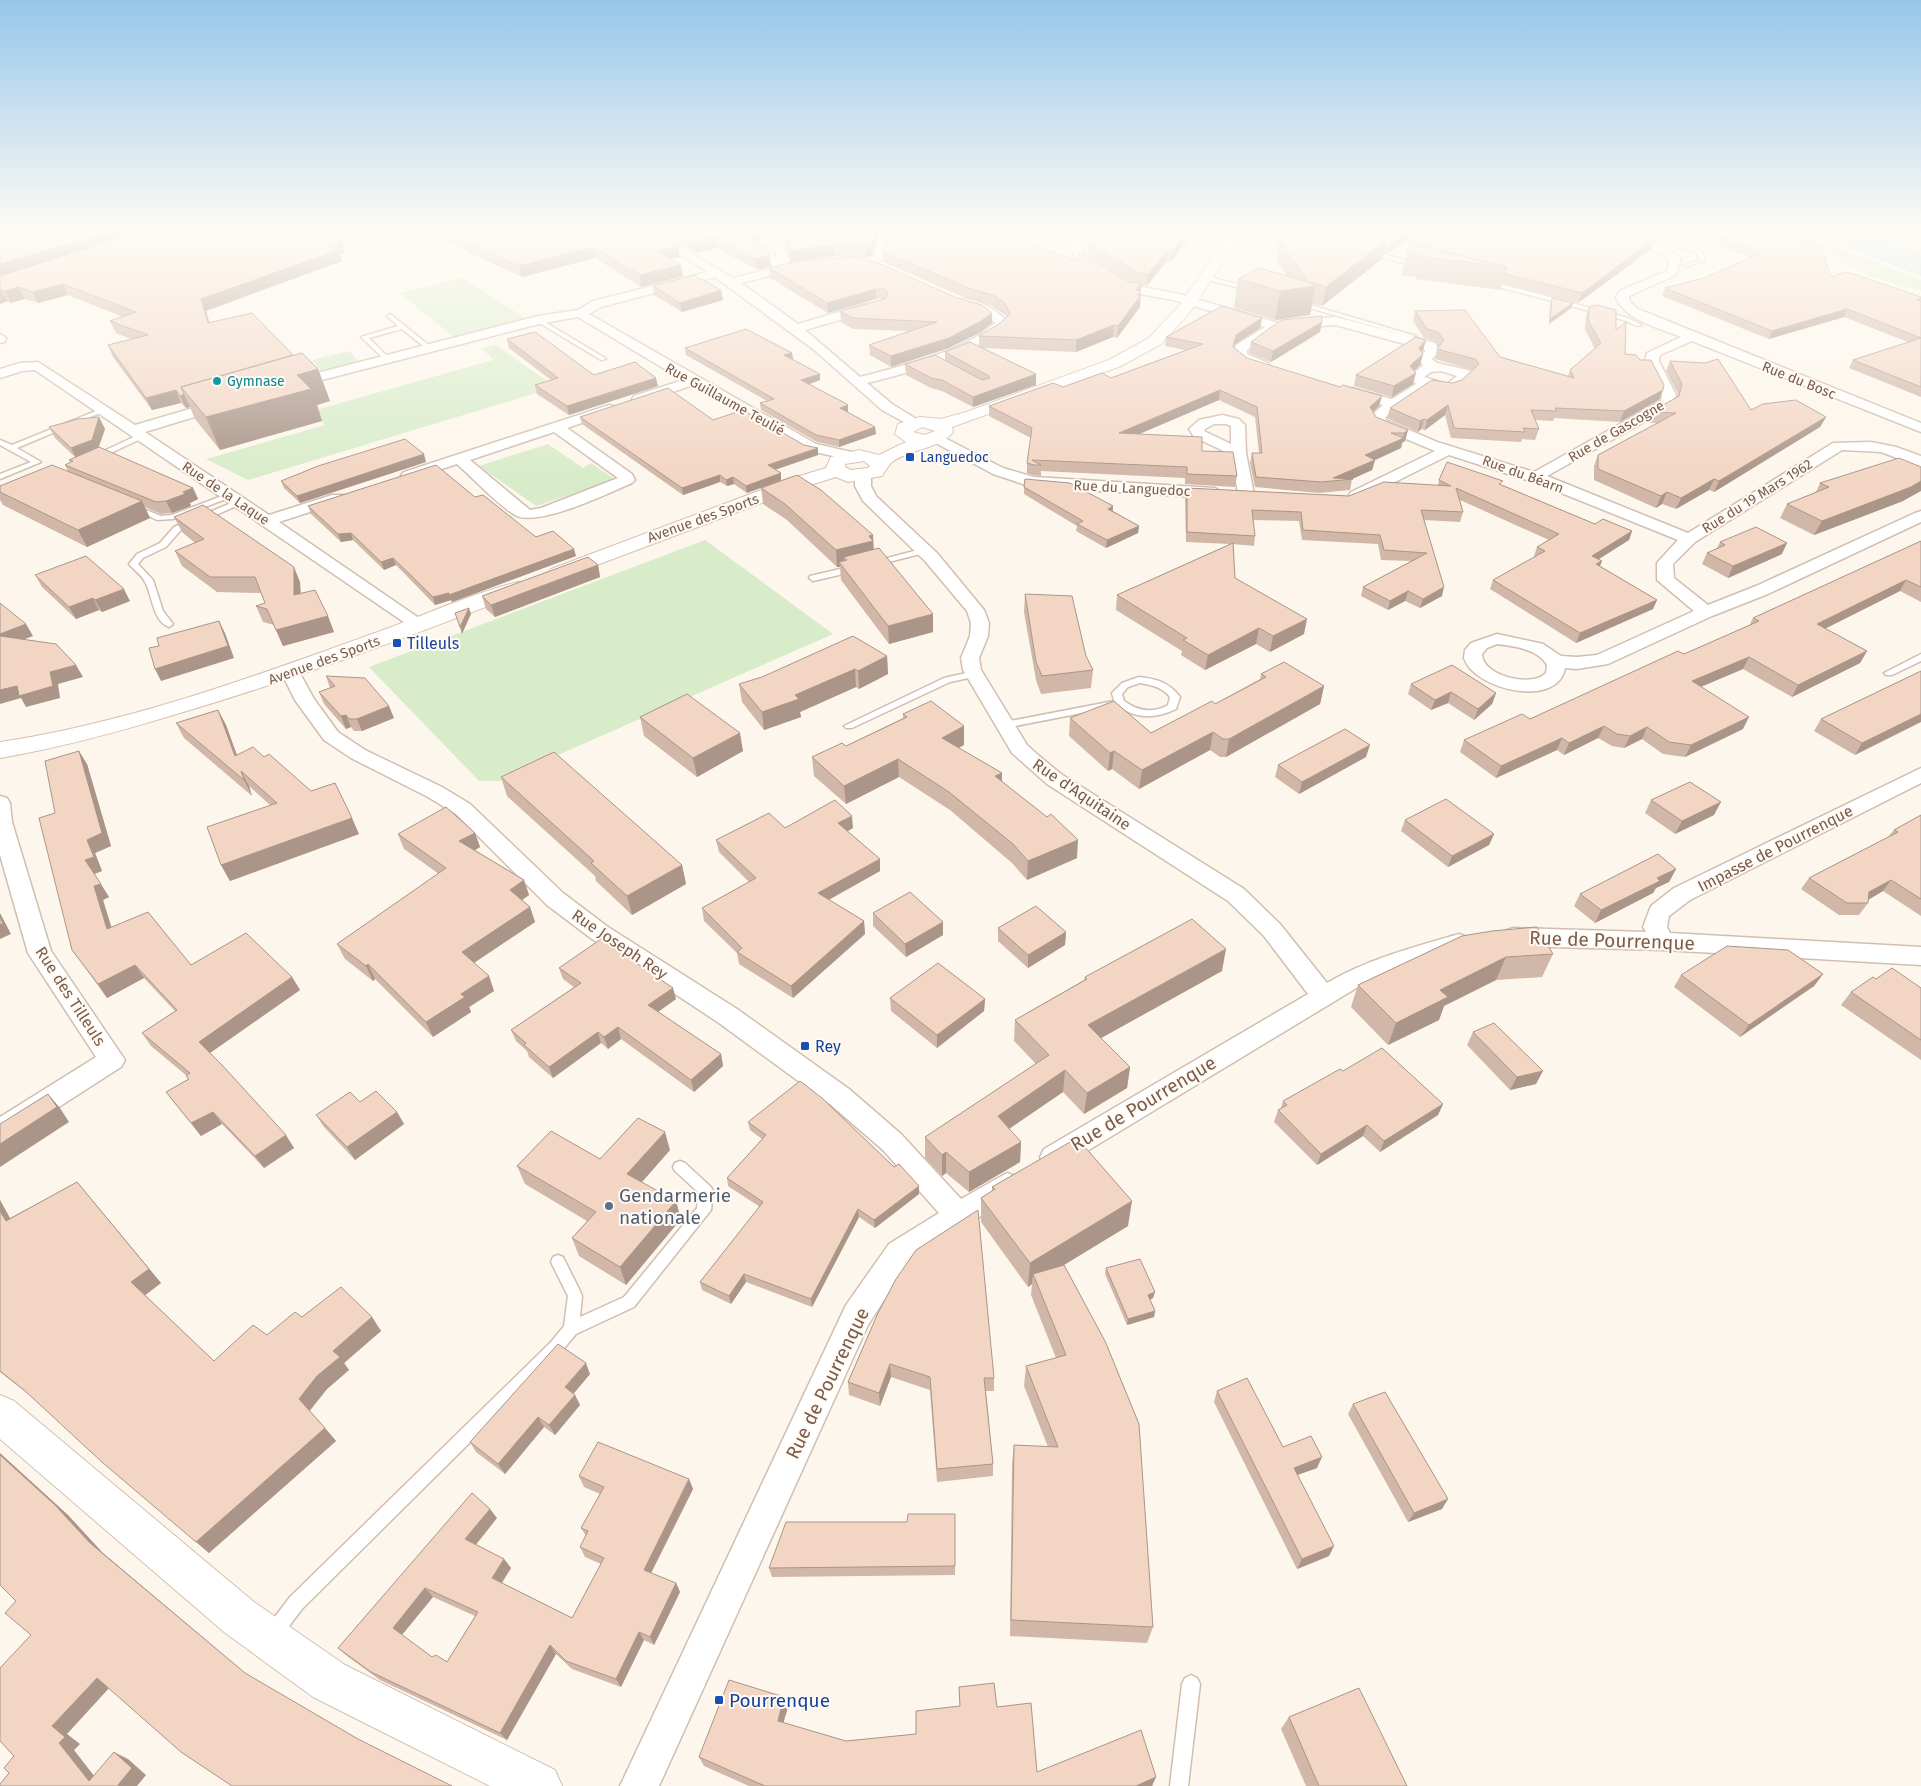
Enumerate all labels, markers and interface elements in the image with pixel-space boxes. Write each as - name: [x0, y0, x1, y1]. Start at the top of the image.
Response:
- street label: Rue du Bosc: [1759, 358, 1838, 403]
- street label: Rue Guillaume Teulié: [662, 360, 788, 439]
- place label: Gymnase: [227, 373, 285, 390]
- marker: Gymnase: [211, 375, 223, 387]
- street label: Rue de Gascogne: [1565, 397, 1667, 466]
- place label: Languedoc: [920, 449, 989, 466]
- marker: Languedoc: [904, 451, 916, 463]
- street label: Rue du Béarn: [1480, 452, 1566, 497]
- street label: Rue du 19 Mars 1962: [1699, 456, 1816, 537]
- street label: Rue de la Laque: [179, 458, 273, 529]
- street label: Rue du Languedoc: [1073, 477, 1191, 500]
- street label: Avenue des Sports: [645, 490, 762, 547]
- street label: Avenue des Sports: [266, 632, 383, 689]
- place label: Tilleuls: [407, 634, 459, 653]
- marker: Tilleuls: [391, 637, 403, 649]
- street label: Rue d'Aquitaine: [1029, 755, 1134, 834]
- street label: Impasse de Pourrenque: [1694, 801, 1856, 896]
- street label: Rue Joseph Rey: [568, 905, 671, 984]
- street label: Rue de Pourrenque: [1529, 926, 1695, 955]
- street label: Rue des Tilleuls: [32, 943, 110, 1049]
- place label: Rey: [815, 1037, 841, 1056]
- marker: Rey: [799, 1040, 811, 1052]
- street label: Rue de Pourrenque: [1066, 1051, 1220, 1156]
- place label: Gendarmerie nationale: [619, 1184, 731, 1229]
- marker: Gendarmerie nationale: [603, 1200, 615, 1212]
- street label: Rue de Pourrenque: [781, 1304, 874, 1463]
- place label: Pourrenque: [729, 1689, 830, 1712]
- marker: Pourrenque: [713, 1694, 725, 1706]

